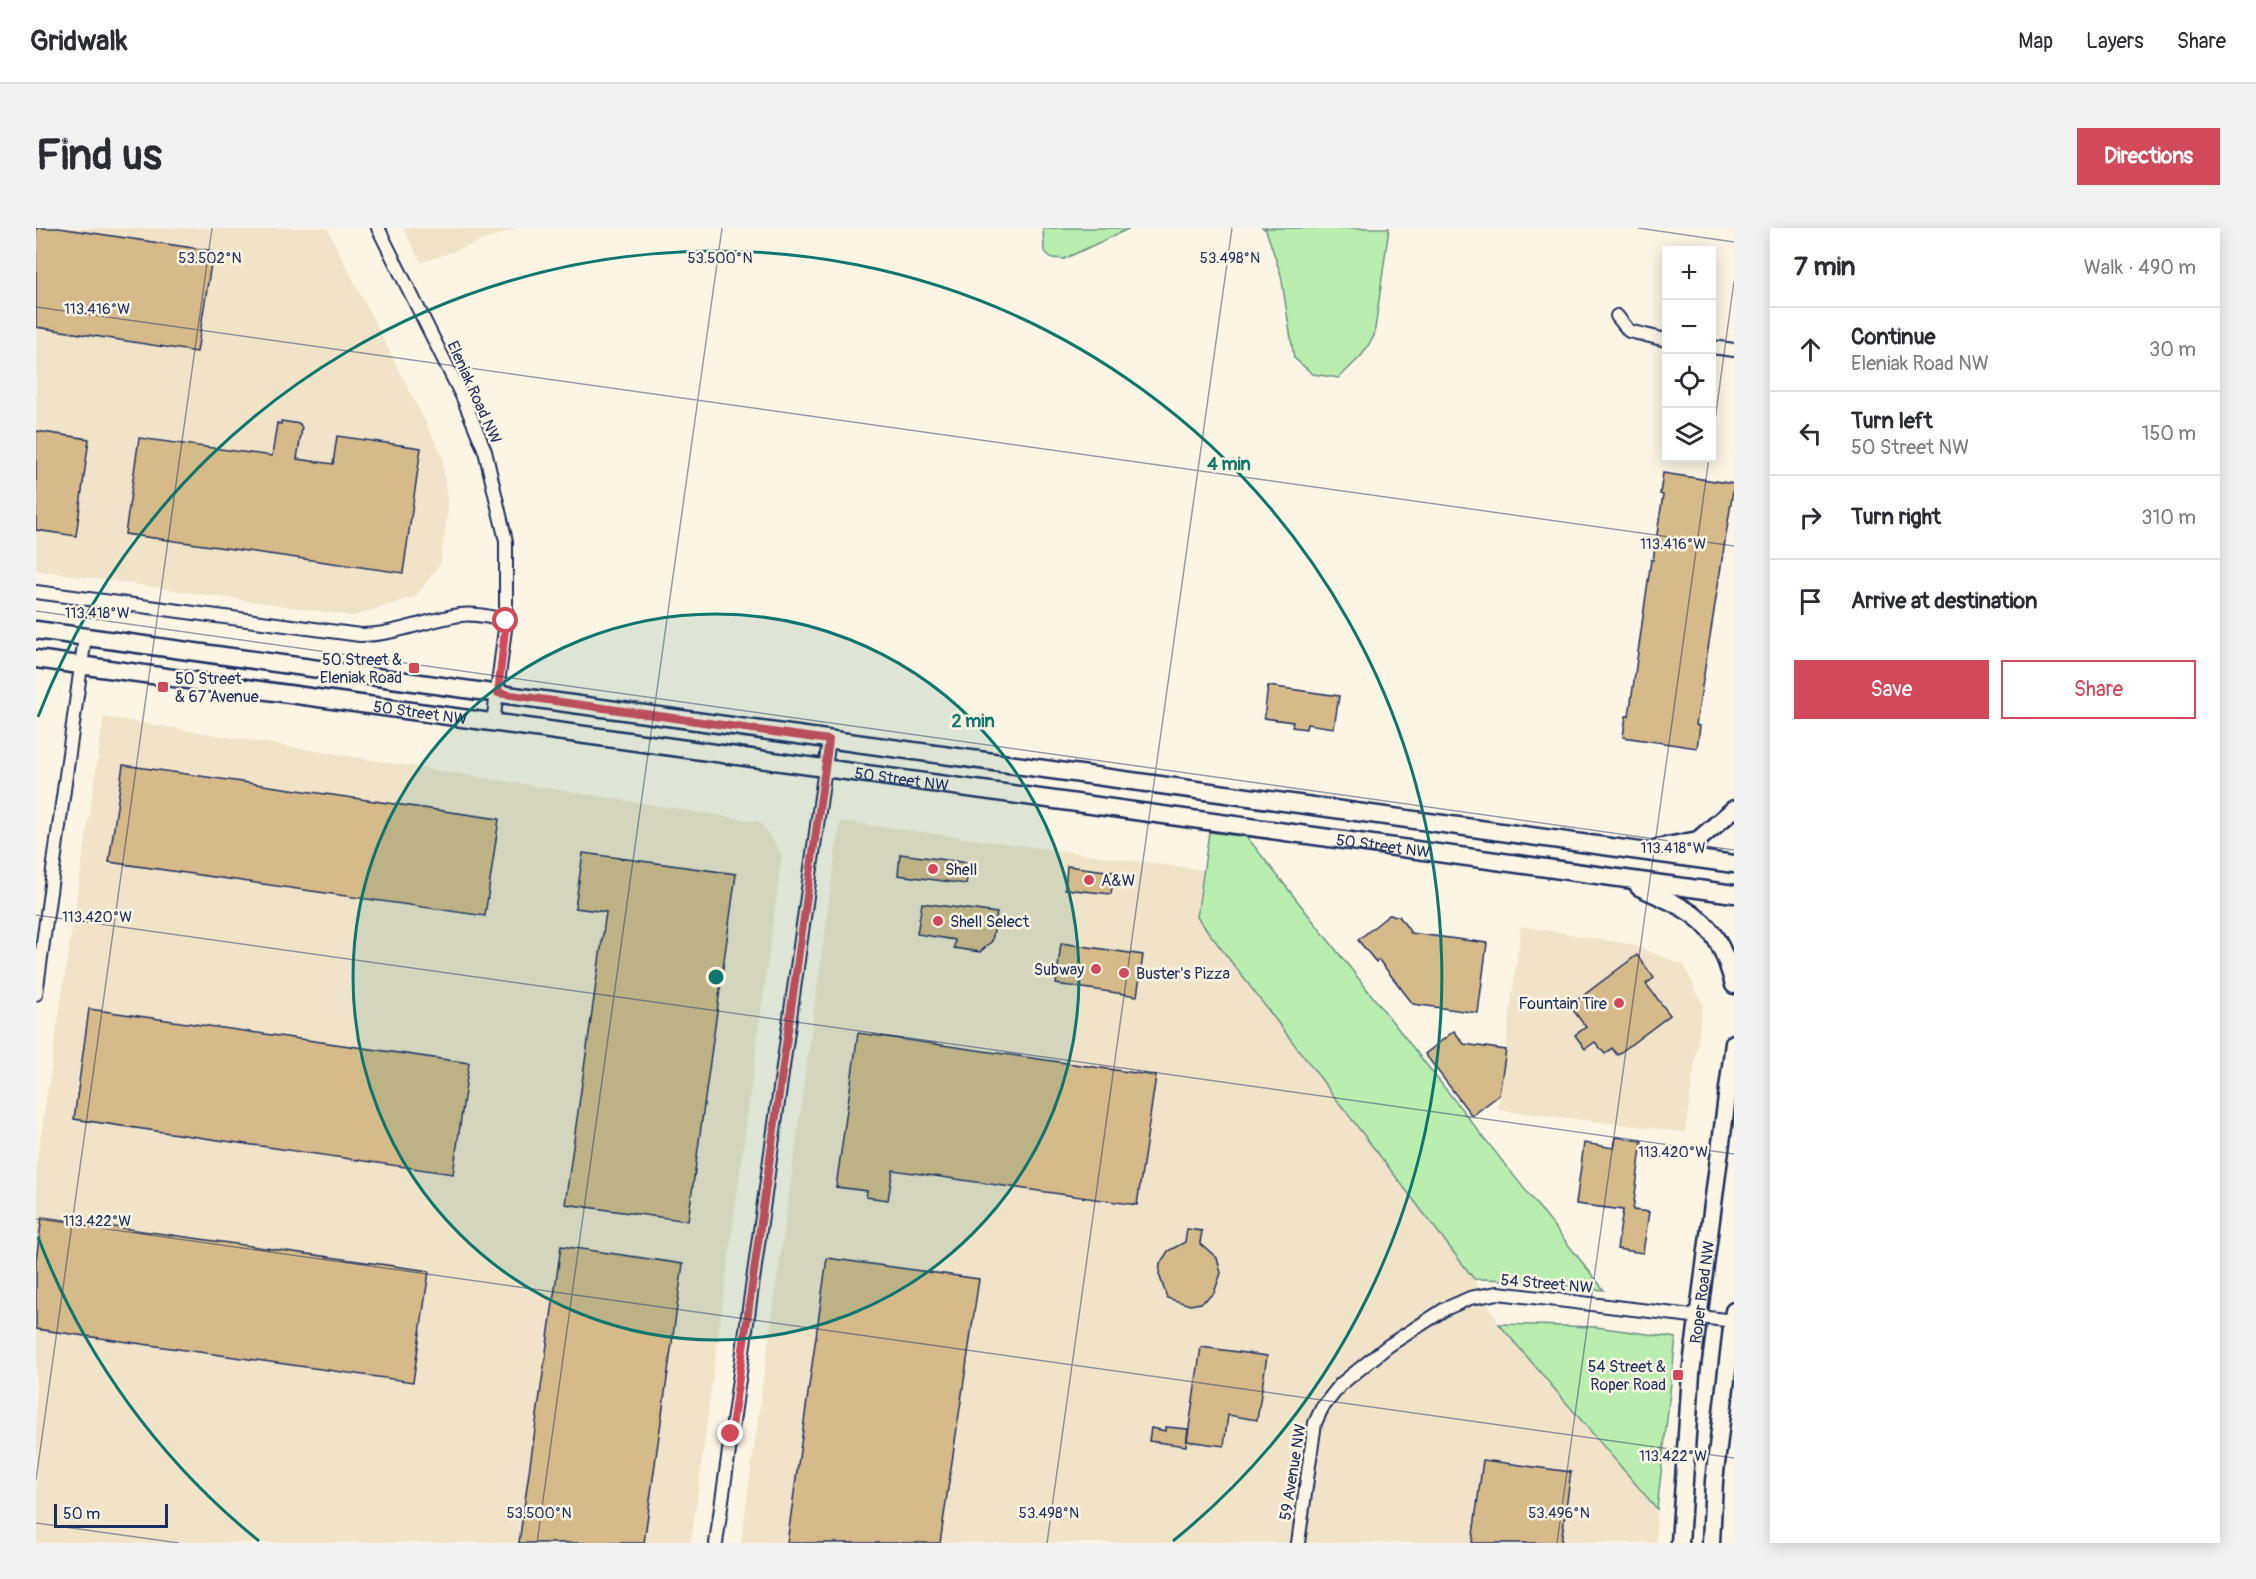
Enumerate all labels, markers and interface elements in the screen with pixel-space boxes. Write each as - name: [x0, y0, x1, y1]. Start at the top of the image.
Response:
- text: Gridwalk: [30, 24, 128, 59]
- text: Map: [2018, 28, 2053, 55]
- text: Layers: [2086, 28, 2144, 55]
- text: Share: [2177, 28, 2226, 55]
- button: Directions: [2077, 128, 2220, 185]
- text: Find us: [36, 130, 162, 182]
- map controls: [1662, 246, 1716, 462]
- button: +: [1662, 246, 1716, 300]
- text: 53.502°N: [178, 249, 242, 268]
- text: 53.500°N: [687, 249, 753, 268]
- text: 53.498°N: [1200, 249, 1260, 268]
- text: 7 min: [1794, 251, 1856, 283]
- text: Walk · 490 m: [2084, 255, 2196, 280]
- text: 113.416°W: [64, 300, 130, 319]
- button: −: [1662, 300, 1716, 354]
- text: Continue: [1851, 323, 1935, 351]
- icon: ahead: [1794, 333, 1827, 366]
- text: 30 m: [2149, 337, 2196, 362]
- street label: Eleniak Road NW: [443, 338, 506, 447]
- text: Eleniak Road NW: [1851, 351, 1989, 376]
- button: locate: [1662, 354, 1716, 408]
- text: Turn left: [1851, 407, 1933, 435]
- button: layers: [1662, 408, 1716, 462]
- icon: left: [1794, 417, 1827, 450]
- text: 150 m: [2142, 421, 2196, 446]
- text: 50 Street NW: [1851, 435, 1969, 460]
- text: 4 min: [1207, 453, 1251, 476]
- icon: right: [1794, 501, 1827, 534]
- text: Turn right: [1851, 503, 1941, 531]
- text: 310 m: [2141, 505, 2196, 530]
- text: 113.416°W: [1640, 535, 1706, 554]
- icon: arrive: [1794, 585, 1827, 618]
- text: Arrive at destination: [1851, 587, 2037, 615]
- text: 113.418°W: [65, 604, 130, 623]
- route start: [492, 607, 518, 633]
- place label: 50 Street & Eleniak Road: [320, 650, 402, 688]
- button: Save: [1794, 660, 1989, 719]
- button: Share: [2001, 660, 2196, 719]
- marker: 50 Street & Eleniak Road: [407, 661, 421, 675]
- place label: 50 Street & 67 Avenue: [175, 669, 259, 707]
- marker: 50 Street & 67 Avenue: [156, 680, 170, 694]
- street label: 50 Street NW: [372, 697, 468, 730]
- text: 2 min: [951, 710, 995, 733]
- street label: 50 Street NW: [853, 763, 950, 796]
- street label: 50 Street NW: [1335, 830, 1431, 863]
- text: 113.418°W: [1641, 839, 1706, 858]
- place label: Shell: [945, 860, 977, 880]
- marker: Shell: [926, 862, 940, 876]
- place label: A&W: [1101, 871, 1135, 891]
- marker: A&W: [1082, 873, 1096, 887]
- text: 113.420°W: [62, 908, 132, 927]
- place label: Shell Select: [950, 912, 1030, 932]
- marker: Shell Select: [931, 914, 945, 928]
- place label: Subway: [1034, 960, 1084, 980]
- marker: Subway: [1089, 962, 1103, 976]
- place label: Buster's Pizza: [1136, 964, 1230, 984]
- marker: Buster's Pizza: [1117, 966, 1131, 980]
- centre of rings: [706, 967, 726, 987]
- place label: Fountain Tire: [1519, 994, 1607, 1014]
- marker: Fountain Tire: [1612, 996, 1626, 1010]
- text: 113.420°W: [1638, 1143, 1708, 1162]
- text: 113.422°W: [63, 1212, 131, 1231]
- street label: Roper Road NW: [1686, 1239, 1719, 1345]
- street label: 54 Street NW: [1500, 1270, 1594, 1298]
- place label: 54 Street & Roper Road: [1588, 1357, 1666, 1395]
- marker: 54 Street & Roper Road: [1671, 1368, 1685, 1382]
- route end: [717, 1420, 743, 1446]
- street label: 59 Avenue NW: [1275, 1422, 1310, 1522]
- text: 113.422°W: [1639, 1447, 1707, 1466]
- scale bar: [54, 1501, 168, 1528]
- text: 50 m: [63, 1504, 100, 1524]
- text: 53.500°N: [506, 1504, 572, 1523]
- text: 53.498°N: [1019, 1504, 1079, 1523]
- text: 53.496°N: [1528, 1504, 1590, 1523]

